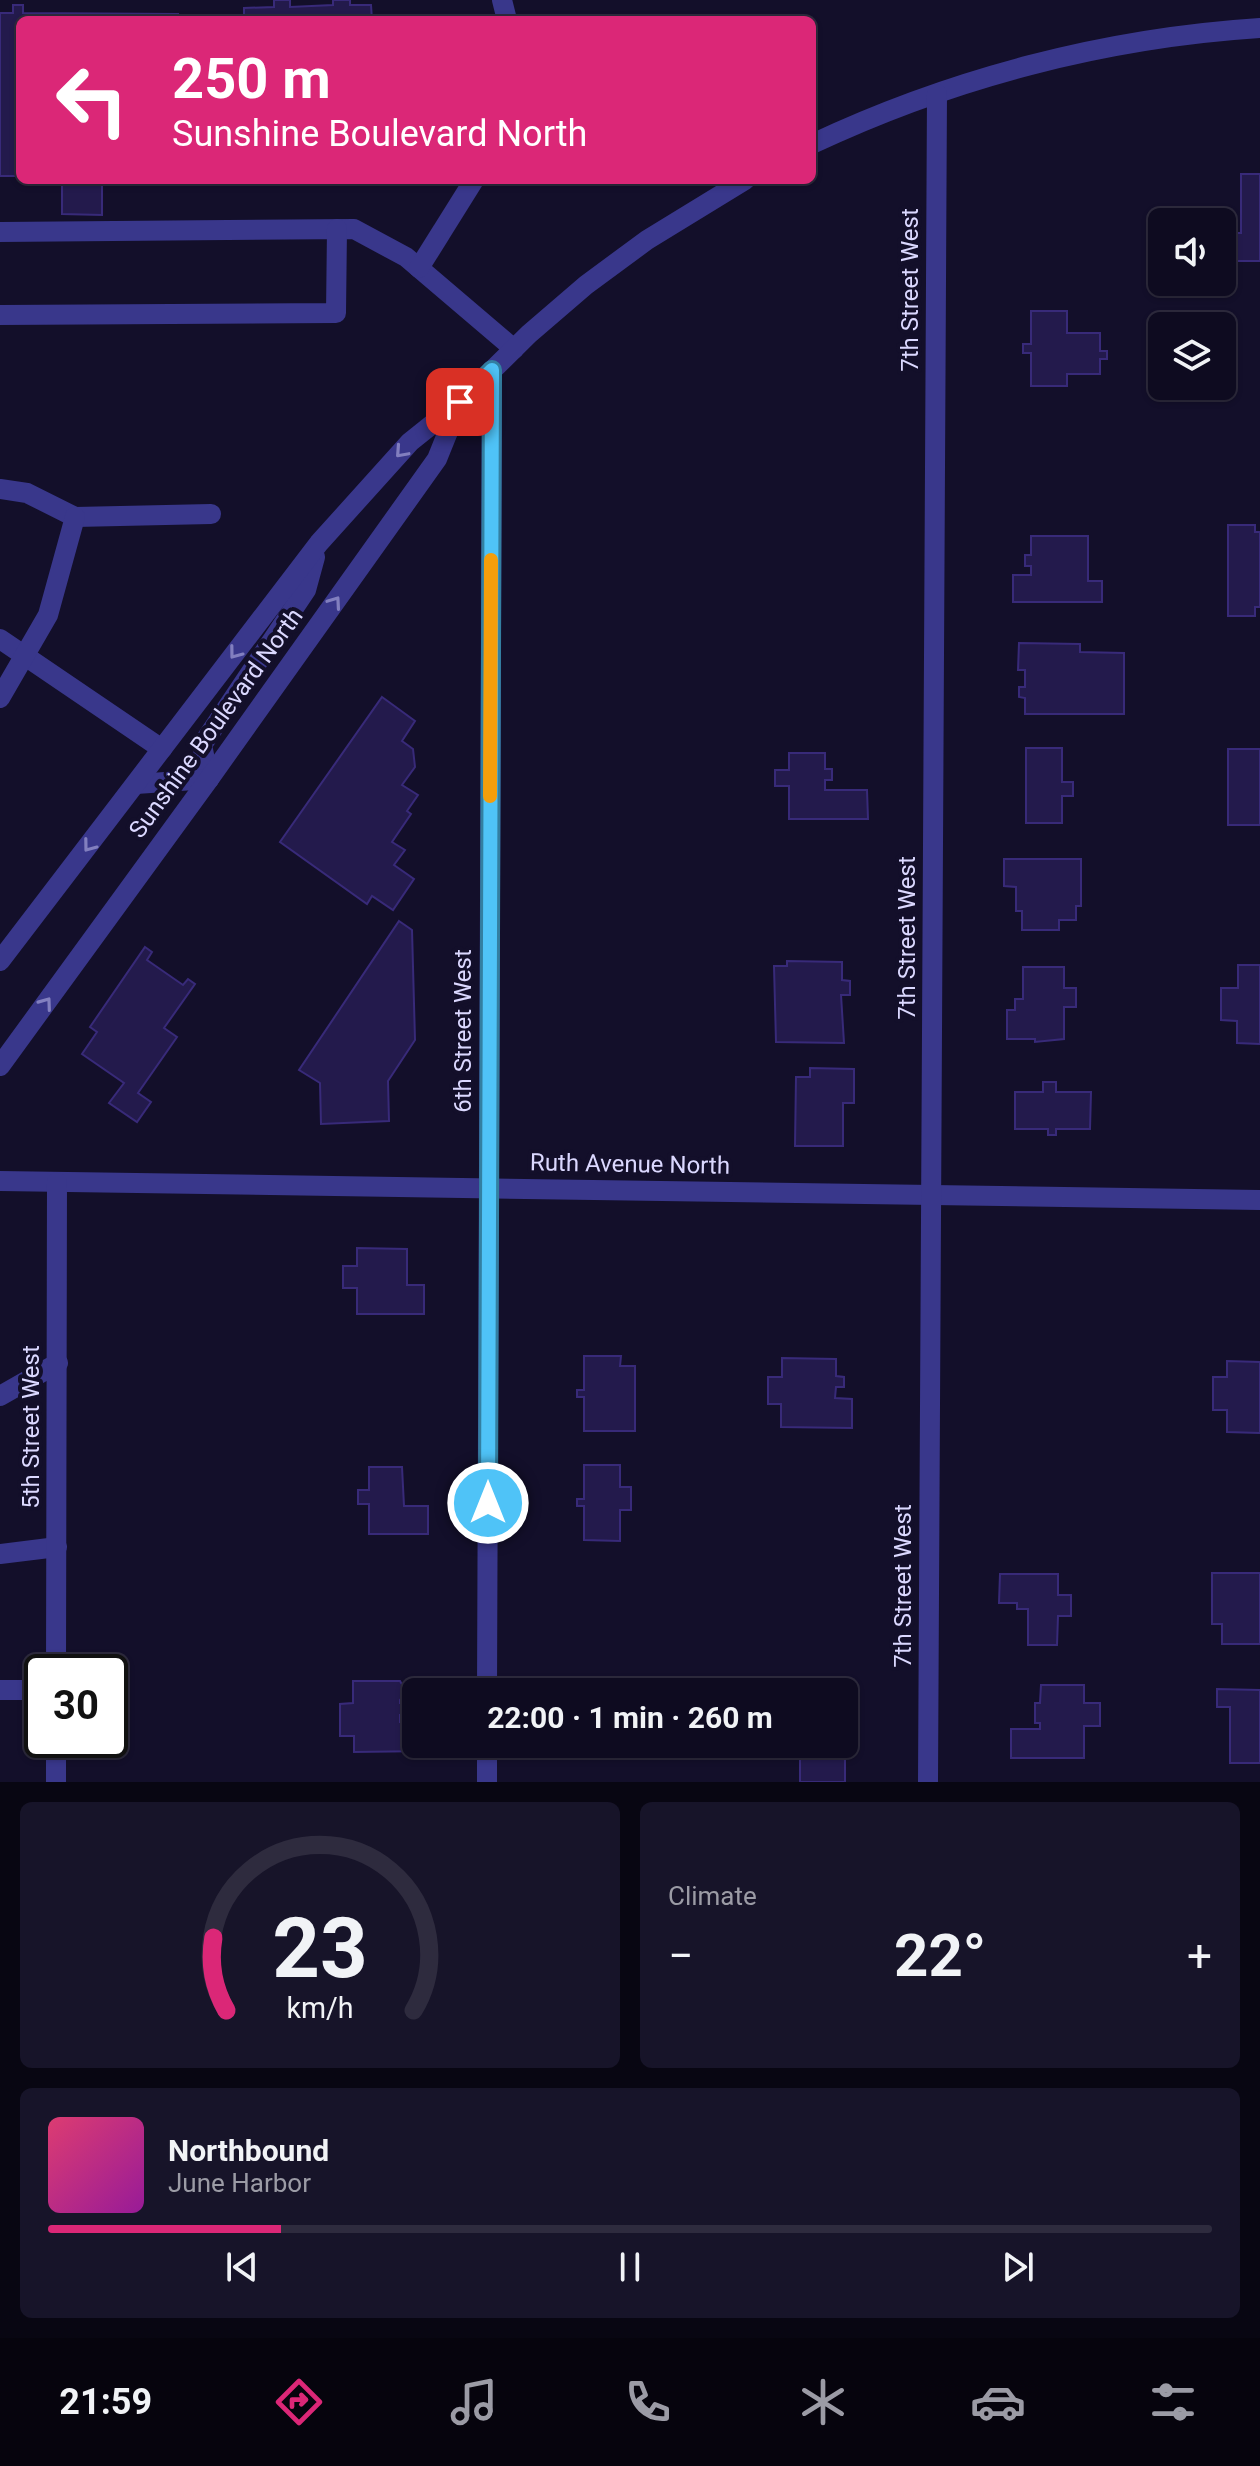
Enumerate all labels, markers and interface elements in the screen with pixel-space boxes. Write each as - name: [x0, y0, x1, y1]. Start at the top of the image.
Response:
- text: 250 m: [172, 46, 331, 112]
- icon: left: [40, 48, 144, 152]
- text: Sunshine Boulevard North: [172, 113, 587, 155]
- street label: 7th Street West: [896, 208, 924, 372]
- map controls: [1148, 208, 1236, 400]
- button: sound: [1148, 208, 1236, 296]
- button: layers: [1148, 312, 1236, 400]
- pin: [426, 368, 494, 436]
- icon: arrive: [438, 380, 482, 424]
- one-way arrow: [396, 443, 410, 458]
- one-way arrow: [325, 596, 340, 610]
- street label: Sunshine Boulevard North: [123, 603, 309, 843]
- one-way arrow: [231, 644, 245, 659]
- one-way arrow: [84, 838, 98, 852]
- street label: 7th Street West: [893, 856, 921, 1020]
- street label: 6th Street West: [449, 949, 477, 1113]
- one-way arrow: [37, 997, 51, 1011]
- street label: Ruth Avenue North: [530, 1148, 730, 1180]
- street label: 5th Street West: [17, 1345, 45, 1509]
- position arrow: [446, 1461, 530, 1545]
- street label: 7th Street West: [889, 1504, 917, 1668]
- speed limit sign: 30: [24, 1654, 128, 1758]
- text: 22:00 · 1 min · 260 m: [487, 1700, 773, 1735]
- text: Climate: [668, 1881, 757, 1911]
- text: 23: [272, 1900, 368, 1997]
- text: 22°: [894, 1920, 986, 1991]
- text: −: [668, 1930, 693, 1982]
- text: +: [1187, 1930, 1212, 1982]
- text: km/h: [286, 1991, 354, 2025]
- text: Northbound: [168, 2133, 329, 2168]
- text: June Harbor: [168, 2168, 311, 2198]
- icon: previous: [220, 2245, 264, 2289]
- icon: pause: [608, 2245, 652, 2289]
- icon: next: [996, 2245, 1040, 2289]
- icon: directions: [271, 2374, 327, 2430]
- icon: music: [446, 2374, 502, 2430]
- icon: phone: [620, 2374, 676, 2430]
- icon: climate: [795, 2374, 851, 2430]
- icon: car: [970, 2374, 1026, 2430]
- icon: filters: [1145, 2374, 1201, 2430]
- text: 21:59: [59, 2381, 152, 2423]

